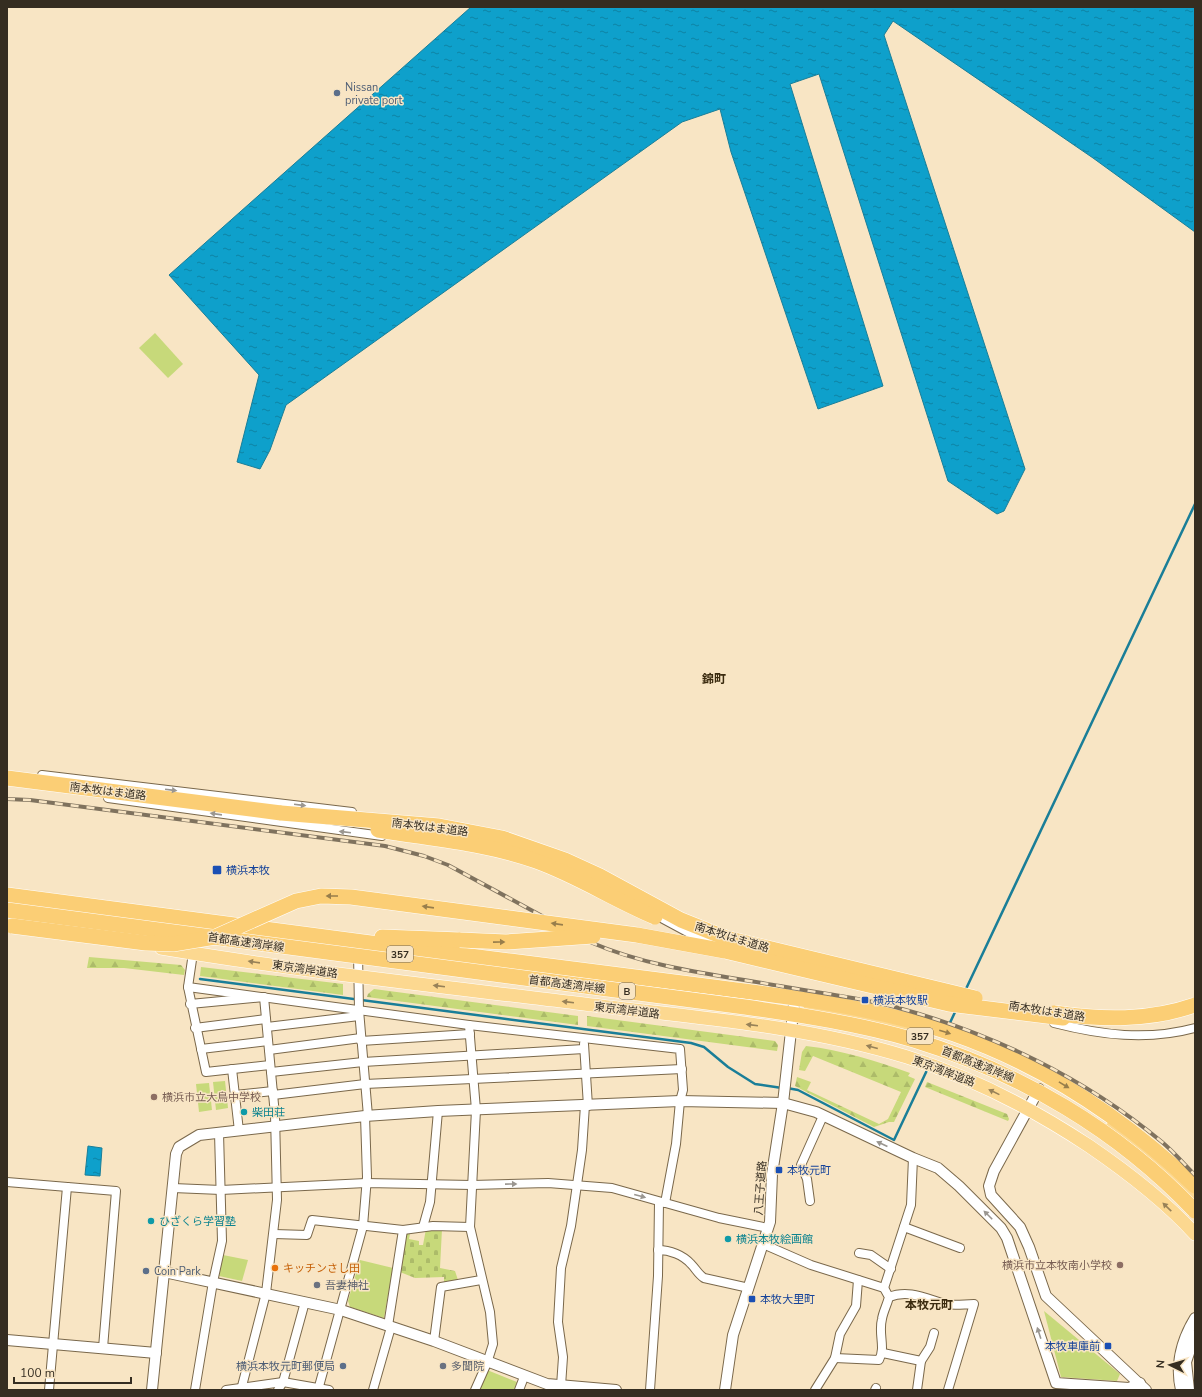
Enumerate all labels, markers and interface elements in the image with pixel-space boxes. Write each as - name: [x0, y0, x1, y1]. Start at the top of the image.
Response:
- place label: Nissan private port: [345, 80, 403, 108]
- marker: Nissan private port: [332, 88, 342, 98]
- district label: 錦町: [701, 671, 726, 687]
- street label: 南本牧はま道路: [69, 779, 147, 804]
- one-way arrow: [165, 786, 177, 793]
- one-way arrow: [294, 802, 306, 808]
- one-way arrow: [210, 811, 222, 817]
- street label: 南本牧はま道路: [391, 815, 469, 840]
- one-way arrow: [339, 828, 351, 835]
- place label: 横浜本牧: [226, 863, 270, 878]
- marker: 横浜本牧: [211, 864, 223, 876]
- one-way arrow: [325, 893, 338, 899]
- one-way arrow: [422, 904, 434, 910]
- street label: 南本牧はま道路: [693, 919, 771, 956]
- one-way arrow: [551, 921, 563, 927]
- street label: 首都高速湾岸線: [207, 930, 285, 955]
- one-way arrow: [493, 939, 506, 945]
- road number: 357: [387, 946, 413, 962]
- street label: 東京湾岸道路: [271, 957, 339, 982]
- one-way arrow: [248, 959, 260, 965]
- street label: 首都高速湾岸線: [528, 972, 606, 997]
- one-way arrow: [433, 983, 445, 990]
- road number: B: [619, 983, 635, 999]
- place label: 横浜本牧駅: [873, 993, 928, 1008]
- marker: 横浜本牧駅: [860, 995, 870, 1005]
- street label: 南本牧はま道路: [1008, 998, 1086, 1025]
- one-way arrow: [562, 999, 574, 1006]
- street label: 東京湾岸道路: [593, 999, 661, 1022]
- one-way arrow: [746, 1022, 758, 1028]
- road number: 357: [907, 1028, 933, 1044]
- one-way arrow: [940, 1029, 952, 1035]
- street label: 首都高速湾岸線: [939, 1043, 1016, 1086]
- one-way arrow: [866, 1044, 878, 1050]
- street label: 東京湾岸道路: [910, 1053, 977, 1090]
- one-way arrow: [1058, 1082, 1070, 1089]
- one-way arrow: [988, 1089, 999, 1095]
- place label: 横浜市立大鳥中学校: [162, 1090, 261, 1105]
- marker: 横浜市立大鳥中学校: [149, 1092, 159, 1102]
- place label: 柴田荘: [252, 1105, 285, 1120]
- marker: 柴田荘: [239, 1107, 249, 1117]
- one-way arrow: [877, 1141, 888, 1147]
- street label: 八王子道路: [751, 1160, 770, 1216]
- place label: 本牧元町: [787, 1163, 831, 1178]
- marker: 本牧元町: [774, 1165, 784, 1175]
- one-way arrow: [505, 1181, 518, 1187]
- one-way arrow: [634, 1193, 646, 1199]
- one-way arrow: [1162, 1202, 1172, 1212]
- one-way arrow: [983, 1210, 993, 1220]
- place label: ひざくら学習塾: [159, 1214, 236, 1229]
- marker: ひざくら学習塾: [146, 1216, 156, 1226]
- place label: 横浜本牧絵画館: [736, 1232, 813, 1247]
- marker: 横浜本牧絵画館: [723, 1234, 733, 1244]
- place label: 横浜市立本牧南小学校: [1002, 1258, 1112, 1273]
- marker: 横浜市立本牧南小学校: [1115, 1260, 1125, 1270]
- place label: キッチンさし田: [283, 1261, 360, 1276]
- marker: キッチンさし田: [270, 1263, 280, 1273]
- place label: Coin Park: [154, 1264, 201, 1279]
- marker: Coin Park: [141, 1266, 151, 1276]
- place label: 吾妻神社: [325, 1278, 369, 1293]
- marker: 吾妻神社: [312, 1280, 322, 1290]
- place label: 本牧大里町: [760, 1292, 815, 1307]
- marker: 本牧大里町: [747, 1294, 757, 1304]
- district label: 本牧元町: [905, 1297, 953, 1313]
- one-way arrow: [1036, 1327, 1042, 1339]
- place label: 本牧車庫前: [1045, 1339, 1100, 1354]
- marker: 本牧車庫前: [1103, 1341, 1113, 1351]
- north arrow: [1150, 1345, 1190, 1385]
- scale bar: [14, 1359, 131, 1385]
- place label: 横浜本牧元町郵便局: [236, 1359, 335, 1374]
- place label: 多聞院: [451, 1359, 484, 1374]
- text: N: [1153, 1359, 1168, 1369]
- marker: 横浜本牧元町郵便局: [338, 1361, 348, 1371]
- marker: 多聞院: [438, 1361, 448, 1371]
- text: 100 m: [20, 1365, 55, 1381]

